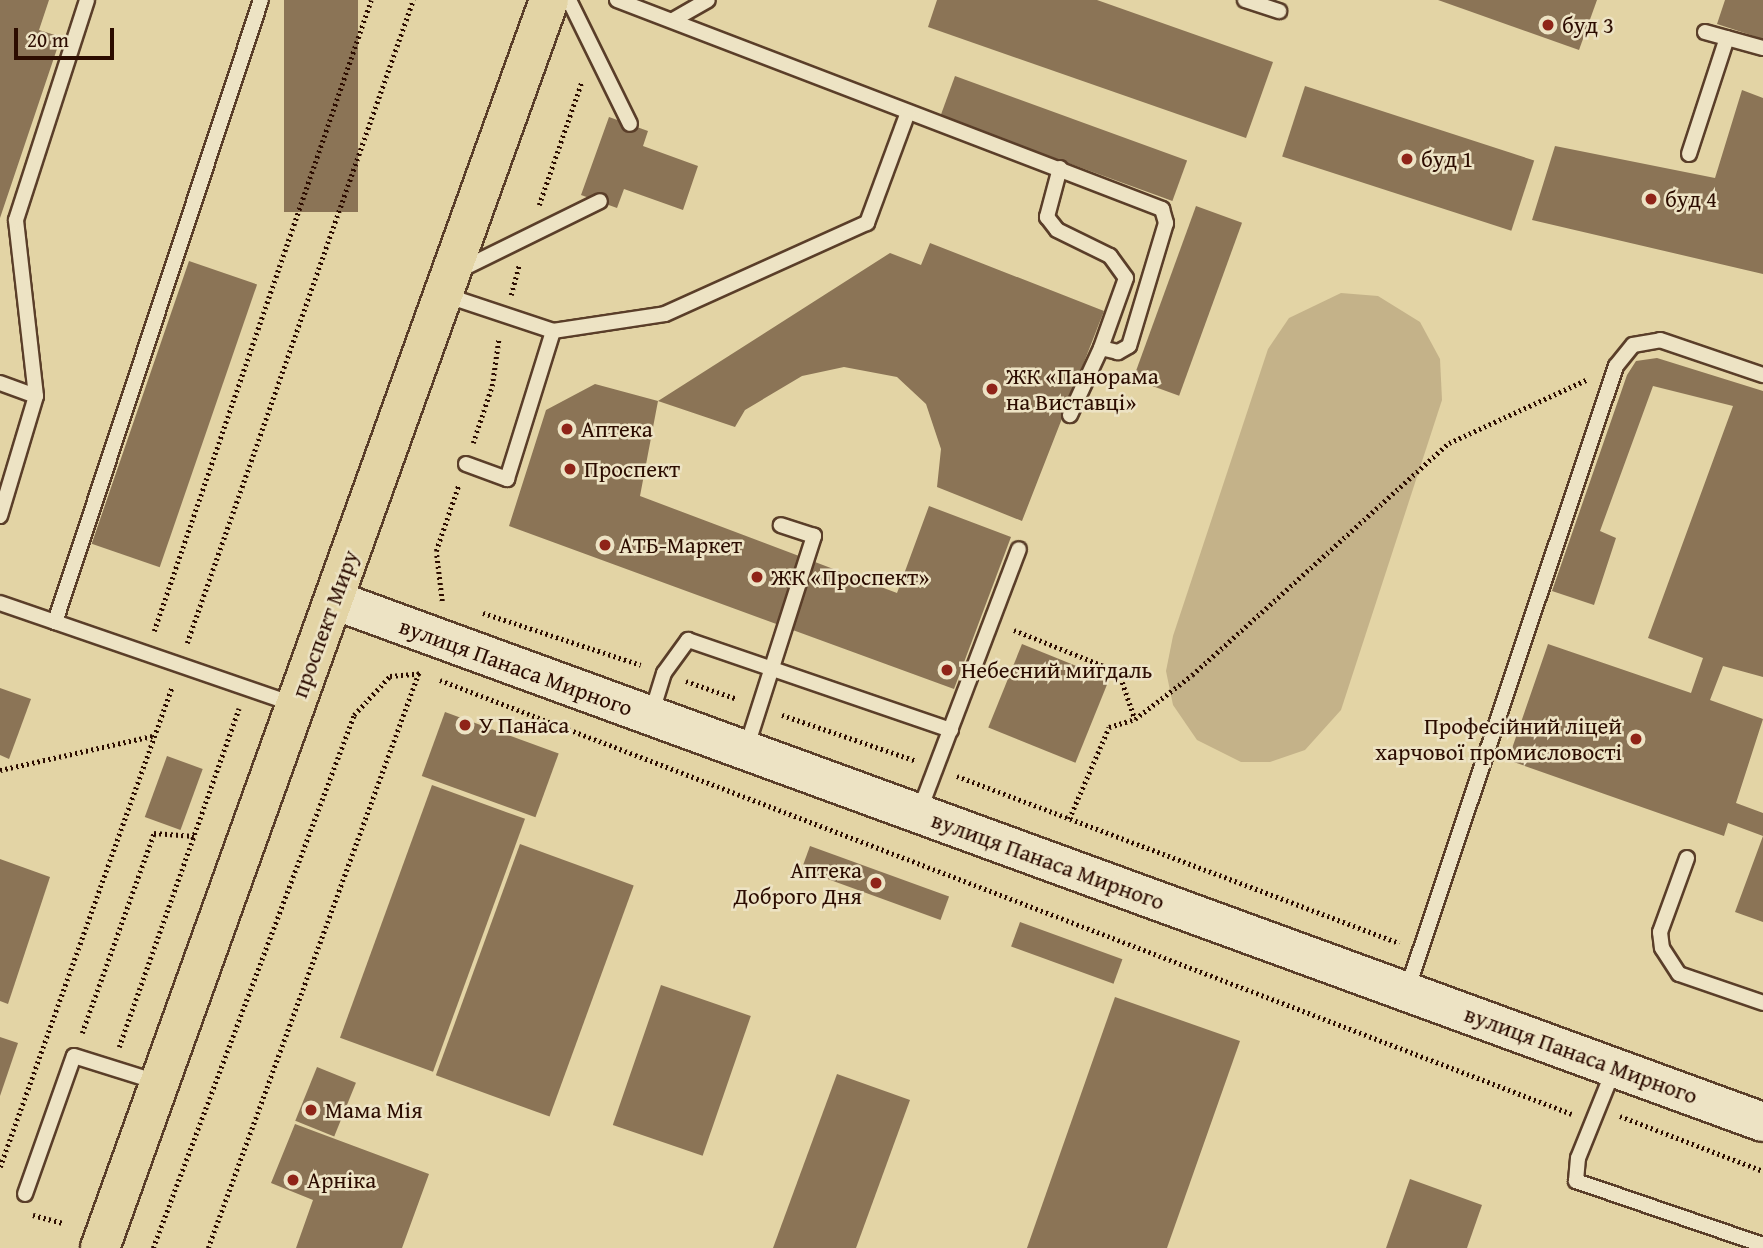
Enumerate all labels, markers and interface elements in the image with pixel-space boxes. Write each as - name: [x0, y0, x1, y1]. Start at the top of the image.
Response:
- place label: буд 3: [1562, 11, 1614, 39]
- scale bar: [18, 14, 117, 58]
- marker: буд 3: [1540, 17, 1556, 33]
- text: 20 m: [27, 24, 69, 55]
- place label: буд 1: [1421, 145, 1473, 173]
- marker: буд 1: [1399, 151, 1415, 167]
- place label: буд 4: [1665, 185, 1717, 213]
- marker: буд 4: [1643, 191, 1659, 207]
- place label: ЖК «Панорама на Виставці»: [1006, 362, 1159, 416]
- marker: ЖК «Панорама на Виставці»: [984, 381, 1000, 397]
- place label: Аптека: [581, 415, 653, 443]
- marker: Аптека: [559, 421, 575, 437]
- place label: Проспект: [584, 455, 680, 483]
- marker: Проспект: [562, 461, 578, 477]
- place label: АТБ-Маркет: [619, 531, 742, 559]
- marker: АТБ-Маркет: [597, 537, 613, 553]
- street label: проспект Миру: [286, 546, 364, 702]
- place label: ЖК «Проспект»: [771, 563, 929, 591]
- marker: ЖК «Проспект»: [749, 569, 765, 585]
- street label: вулиця Панаса Мирного: [396, 612, 636, 722]
- place label: Небесний мигдаль: [961, 656, 1152, 684]
- marker: Небесний мигдаль: [939, 662, 955, 678]
- place label: У Панаса: [479, 711, 569, 739]
- place label: Професійний ліцей харчової промисловості: [1375, 712, 1622, 766]
- marker: У Панаса: [457, 717, 473, 733]
- marker: Професійний ліцей харчової промисловості: [1628, 731, 1644, 747]
- street label: вулиця Панаса Мирного: [928, 806, 1168, 916]
- place label: Аптека Доброго Дня: [733, 856, 862, 910]
- marker: Аптека Доброго Дня: [868, 875, 884, 891]
- street label: вулиця Панаса Мирного: [1461, 1000, 1701, 1110]
- place label: Мама Мія: [325, 1096, 423, 1124]
- marker: Мама Мія: [303, 1102, 319, 1118]
- place label: Арніка: [307, 1166, 376, 1194]
- marker: Арніка: [285, 1172, 301, 1188]

